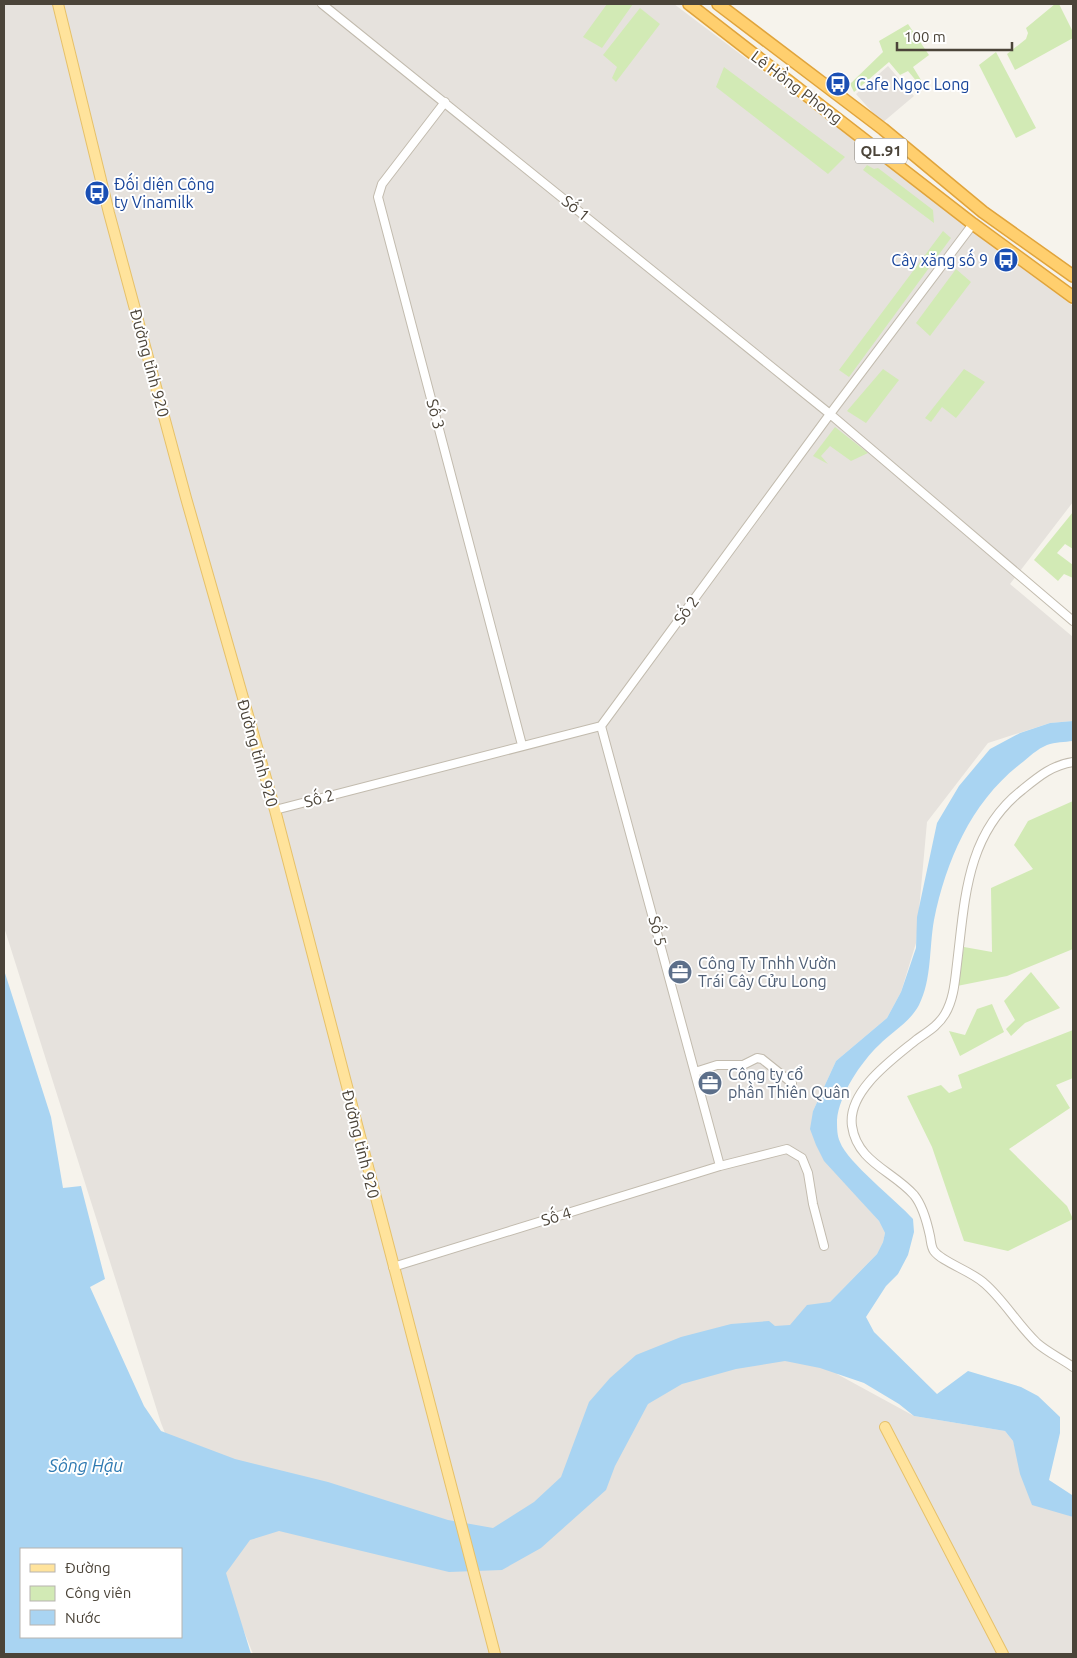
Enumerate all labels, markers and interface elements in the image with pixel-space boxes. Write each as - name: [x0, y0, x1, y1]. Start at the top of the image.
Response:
- scale bar: [897, 20, 1012, 52]
- text: 100 m: [904, 28, 946, 45]
- street label: Lê Hồng Phong: [748, 44, 848, 127]
- bus stop icon: Cafe Ngọc Long: [825, 71, 851, 97]
- place label: Cafe Ngọc Long: [856, 75, 970, 93]
- road number: QL.91: [855, 138, 907, 164]
- place label: Đối diện Công ty Vinamilk: [114, 172, 215, 211]
- bus stop icon: Đối diện Công ty Vinamilk: [84, 180, 110, 206]
- street label: Số 1: [559, 189, 595, 225]
- bus stop icon: Cây xăng số 9: [993, 247, 1019, 273]
- place label: Cây xăng số 9: [891, 248, 988, 269]
- street label: Đường tỉnh 920: [127, 307, 173, 419]
- street label: Số 3: [423, 396, 451, 431]
- street label: Số 2: [667, 591, 702, 628]
- street label: Đường tỉnh 920: [234, 697, 282, 809]
- street label: Số 2: [301, 783, 336, 811]
- street label: Số 5: [645, 913, 673, 948]
- place label: Công Ty Tnhh Vườn Trái Cây Cửu Long: [698, 954, 836, 990]
- office icon: Công Ty Tnhh Vườn Trái Cây Cửu Long: [667, 959, 693, 985]
- place label: Công ty cổ phần Thiên Quân: [728, 1065, 850, 1101]
- office icon: Công ty cổ phần Thiên Quân: [697, 1070, 723, 1096]
- street label: Đường tỉnh 920: [339, 1088, 383, 1200]
- street label: Số 4: [538, 1200, 573, 1229]
- water label: Sông Hậu: [48, 1455, 123, 1475]
- legend: [20, 1548, 182, 1638]
- text: Đường: [65, 1559, 111, 1576]
- text: Công viên: [65, 1584, 131, 1601]
- text: Nước: [65, 1609, 100, 1626]

